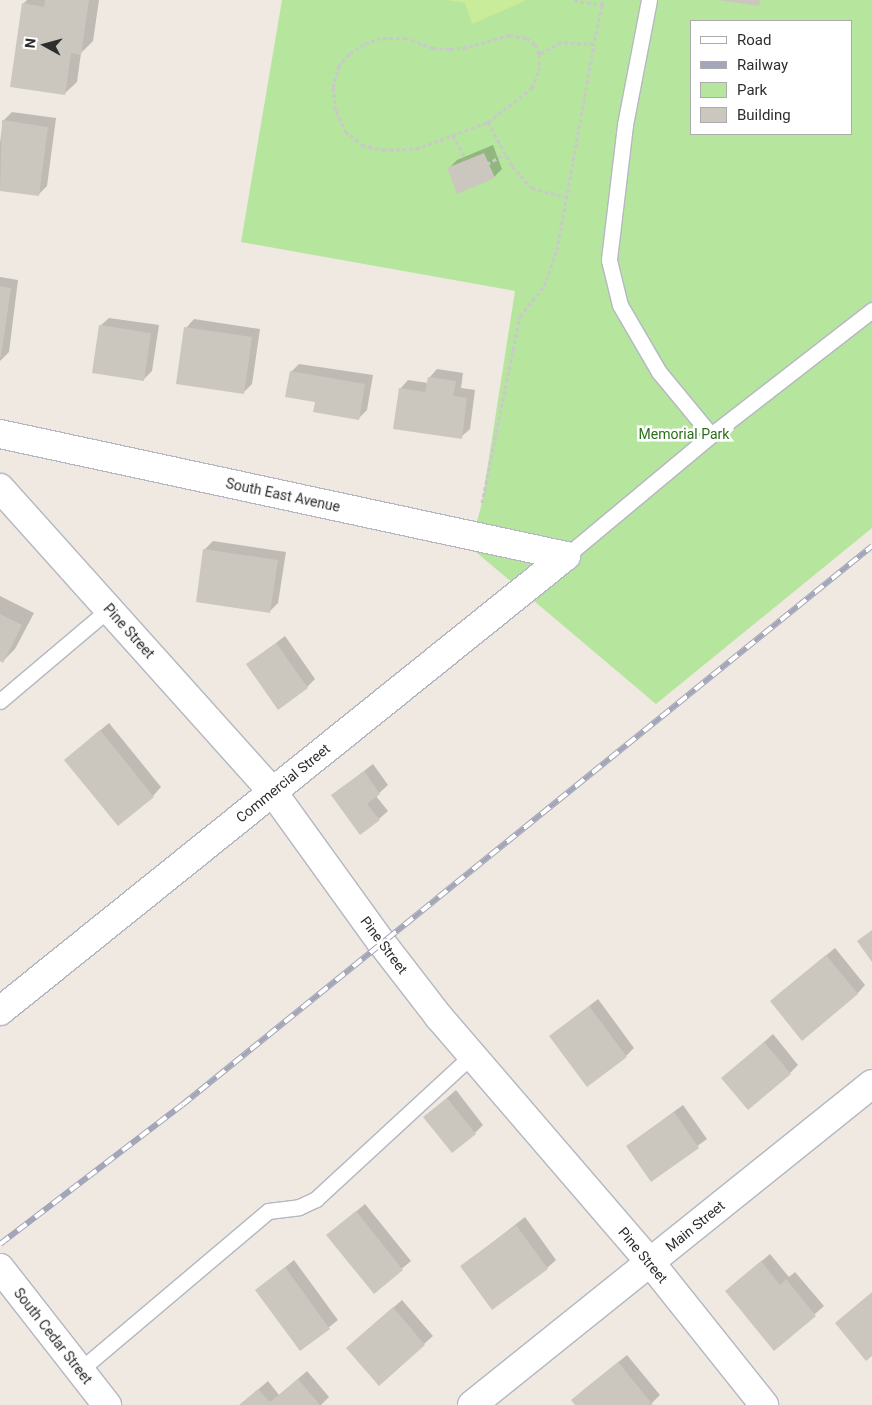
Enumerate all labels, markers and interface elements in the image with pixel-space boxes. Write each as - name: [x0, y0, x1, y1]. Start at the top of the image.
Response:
- north arrow: [20, 20, 70, 70]
- legend: [690, 20, 852, 135]
- text: Road: [737, 31, 771, 49]
- text: N: [22, 37, 39, 49]
- text: Railway: [737, 56, 788, 74]
- text: Park: [737, 81, 767, 99]
- text: Building: [737, 106, 791, 124]
- park label: Memorial Park: [639, 426, 729, 442]
- street label: South East Avenue: [224, 475, 342, 515]
- street label: Pine Street: [100, 600, 158, 662]
- street label: Commercial Street: [233, 740, 333, 826]
- street label: Pine Street: [357, 913, 411, 977]
- street label: Main Street: [662, 1197, 728, 1255]
- street label: Pine Street: [615, 1224, 671, 1286]
- street label: South Cedar Street: [10, 1285, 96, 1387]

